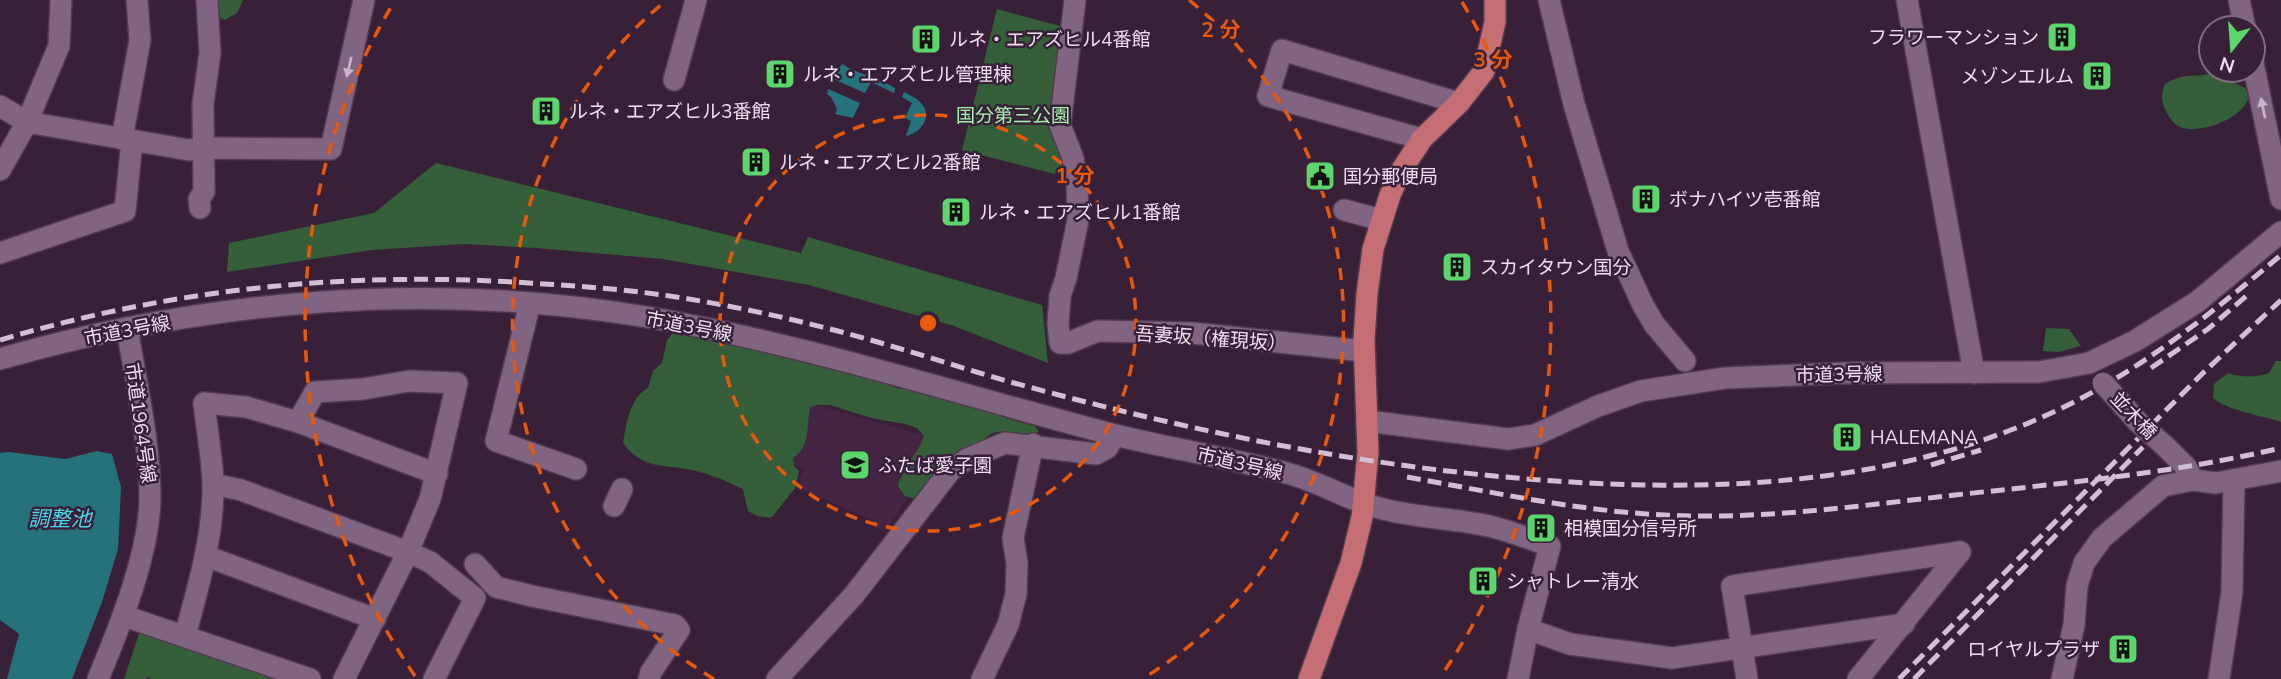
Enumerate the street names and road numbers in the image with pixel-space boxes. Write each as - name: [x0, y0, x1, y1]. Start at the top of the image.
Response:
- street label: 市道3号線: [644, 306, 734, 346]
- street label: 市道3号線: [82, 310, 172, 350]
- street label: 吾妻坂（権現坂）: [1134, 321, 1288, 355]
- street label: 市道1964号線: [121, 361, 161, 485]
- street label: 市道3号線: [1795, 361, 1883, 387]
- street label: 並木橋: [2106, 386, 2162, 444]
- street label: 市道3号線: [1195, 441, 1285, 485]

